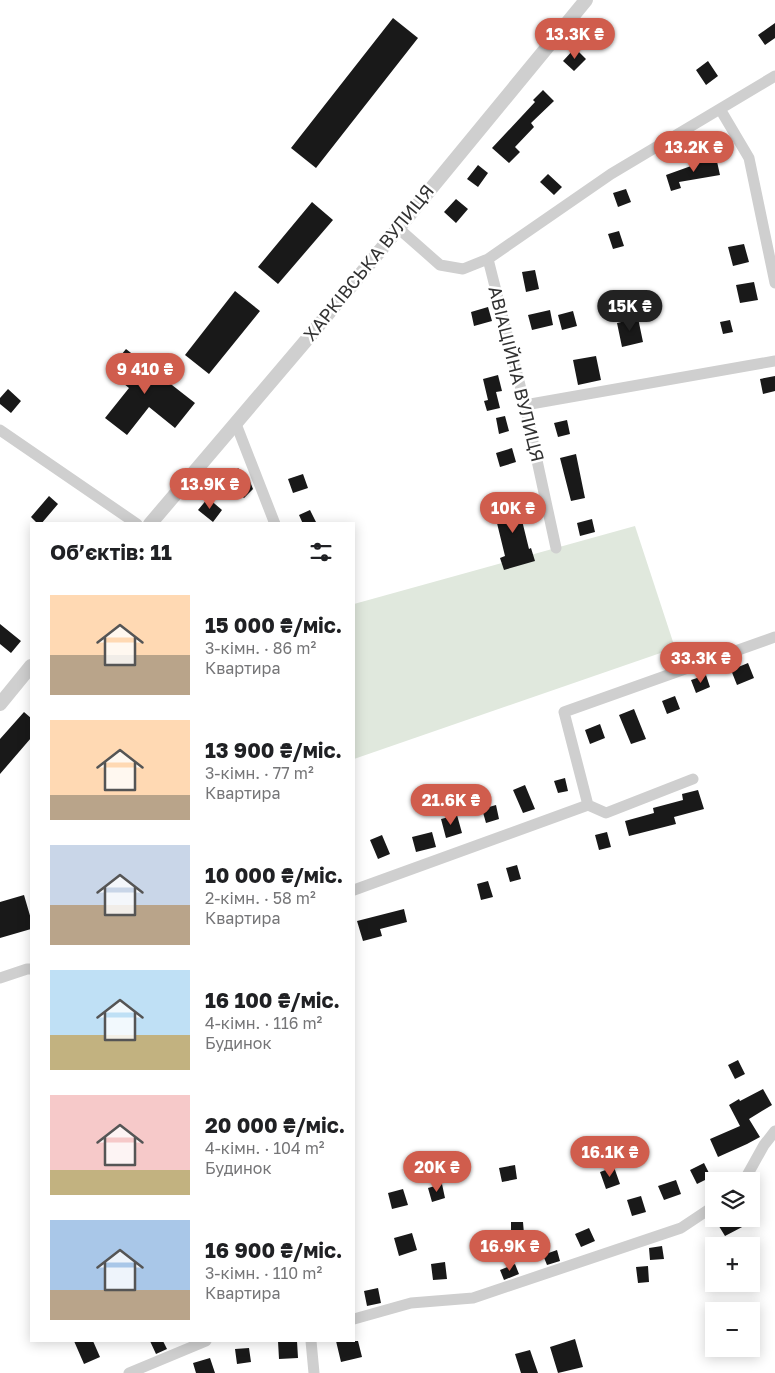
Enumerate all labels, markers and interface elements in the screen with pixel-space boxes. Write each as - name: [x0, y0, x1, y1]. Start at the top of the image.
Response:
- pin: 13.3K ₴: [529, 18, 621, 60]
- text: 13.3K ₴: [546, 24, 604, 44]
- pin: 13.2K ₴: [648, 130, 740, 173]
- text: 13.2K ₴: [665, 137, 723, 157]
- street label: ХАРКІВСЬКА ВУЛИЦЯ: [298, 180, 438, 345]
- street label: АВІАЦІЙНА ВУЛИЦЯ: [484, 284, 549, 464]
- pin: 15K ₴: [595, 290, 665, 332]
- text: 15K ₴: [608, 296, 652, 316]
- pin: 9 410 ₴: [99, 352, 191, 395]
- text: 9 410 ₴: [117, 359, 173, 379]
- pin: 13.9K ₴: [164, 468, 256, 510]
- text: 13.9K ₴: [181, 474, 239, 494]
- pin: 10K ₴: [478, 492, 548, 534]
- text: 10K ₴: [491, 498, 535, 518]
- icon: filters: [307, 538, 335, 566]
- text: Об’єктів: 11: [50, 539, 172, 565]
- text: 15 000 ₴/міс.: [205, 612, 342, 638]
- icon: home: [90, 615, 150, 675]
- text: 3-кімн. · 86 m²: [205, 638, 316, 658]
- pin: 33.3K ₴: [655, 642, 747, 684]
- text: 33.3K ₴: [671, 648, 731, 668]
- text: Квартира: [205, 658, 280, 678]
- text: 13 900 ₴/міс.: [205, 737, 342, 763]
- icon: home: [90, 740, 150, 800]
- text: 3-кімн. · 77 m²: [205, 763, 314, 783]
- text: Квартира: [205, 783, 280, 803]
- pin: 21.6K ₴: [405, 784, 497, 826]
- text: 21.6K ₴: [422, 790, 480, 810]
- text: 10 000 ₴/міс.: [205, 862, 343, 888]
- icon: home: [90, 865, 150, 925]
- text: 2-кімн. · 58 m²: [205, 888, 316, 908]
- text: Квартира: [205, 908, 280, 928]
- text: 16 100 ₴/міс.: [205, 987, 340, 1013]
- icon: home: [90, 990, 150, 1050]
- text: 4-кімн. · 116 m²: [205, 1013, 322, 1033]
- text: Будинок: [205, 1033, 272, 1053]
- text: 20 000 ₴/міс.: [205, 1112, 345, 1138]
- icon: home: [90, 1115, 150, 1175]
- pin: 16.1K ₴: [564, 1136, 656, 1178]
- text: 4-кімн. · 104 m²: [205, 1138, 325, 1158]
- text: 16.1K ₴: [581, 1142, 639, 1162]
- pin: 20K ₴: [402, 1150, 472, 1193]
- text: 20K ₴: [414, 1157, 460, 1177]
- text: Будинок: [205, 1158, 272, 1178]
- map controls: [705, 1172, 760, 1357]
- button: layers: [705, 1172, 760, 1227]
- pin: 16.9K ₴: [464, 1230, 556, 1272]
- text: 16.9K ₴: [480, 1236, 540, 1256]
- text: 16 900 ₴/міс.: [205, 1237, 343, 1263]
- button: +: [705, 1237, 760, 1292]
- icon: home: [90, 1240, 150, 1300]
- text: 3-кімн. · 110 m²: [205, 1263, 322, 1283]
- text: Квартира: [205, 1283, 280, 1303]
- button: −: [705, 1302, 760, 1357]

